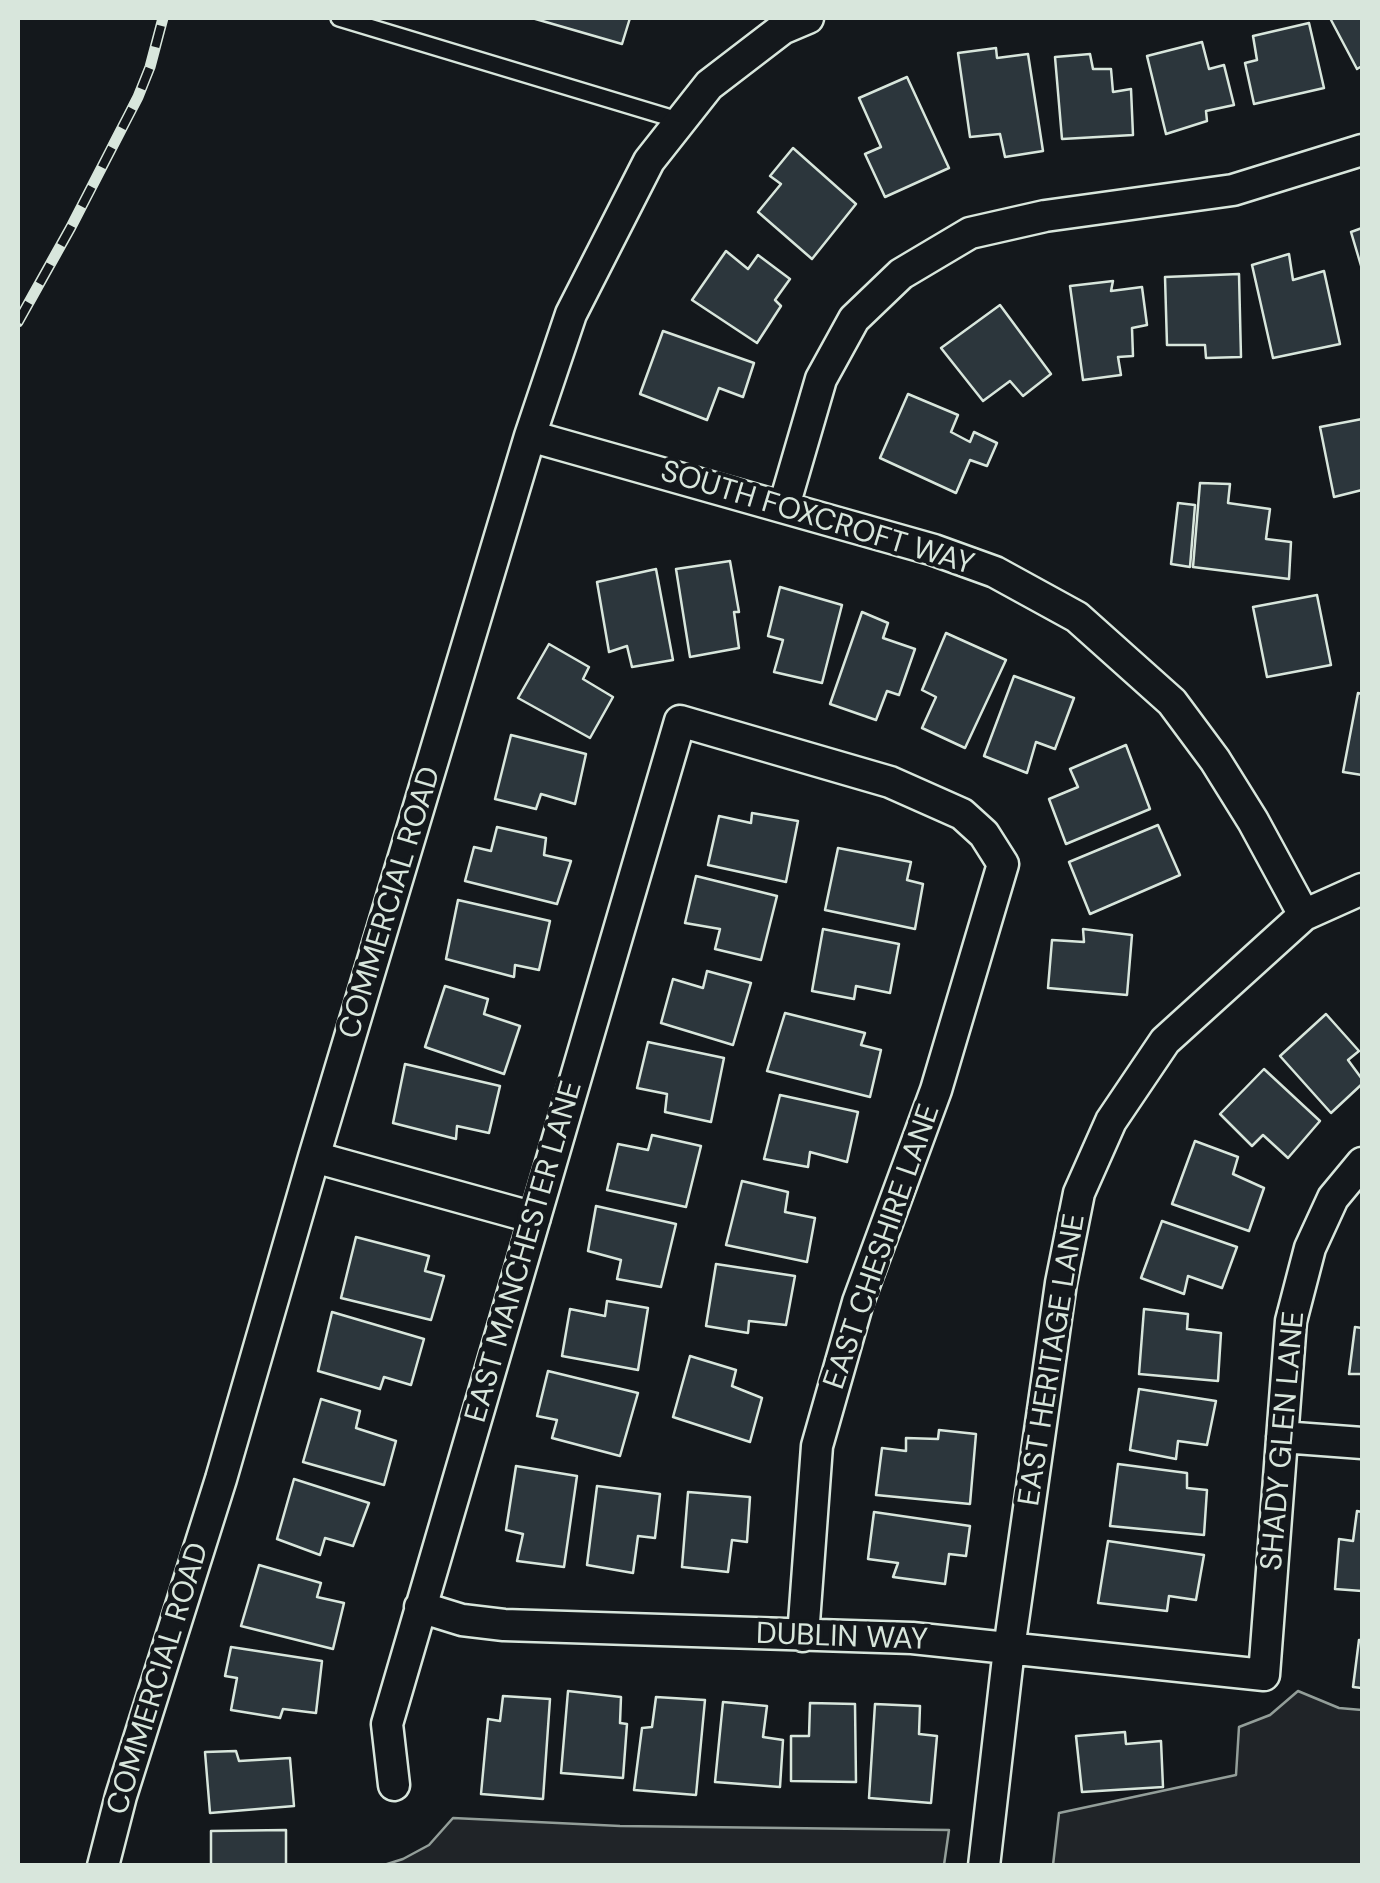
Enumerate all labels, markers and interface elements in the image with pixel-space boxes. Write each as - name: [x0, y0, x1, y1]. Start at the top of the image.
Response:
- street label: SOUTH FOXCROFT WAY: [656, 454, 978, 584]
- street label: COMMERCIAL ROAD: [333, 763, 449, 1043]
- street label: EAST MANCHESTER LANE: [459, 1077, 591, 1427]
- street label: EAST CHESHIRE LANE: [817, 1100, 949, 1394]
- street label: EAST HERITAGE LANE: [1012, 1211, 1094, 1509]
- street label: SHADY GLEN LANE: [1255, 1310, 1313, 1572]
- street label: COMMERCIAL ROAD: [101, 1539, 217, 1819]
- street label: DUBLIN WAY: [755, 1617, 929, 1659]

